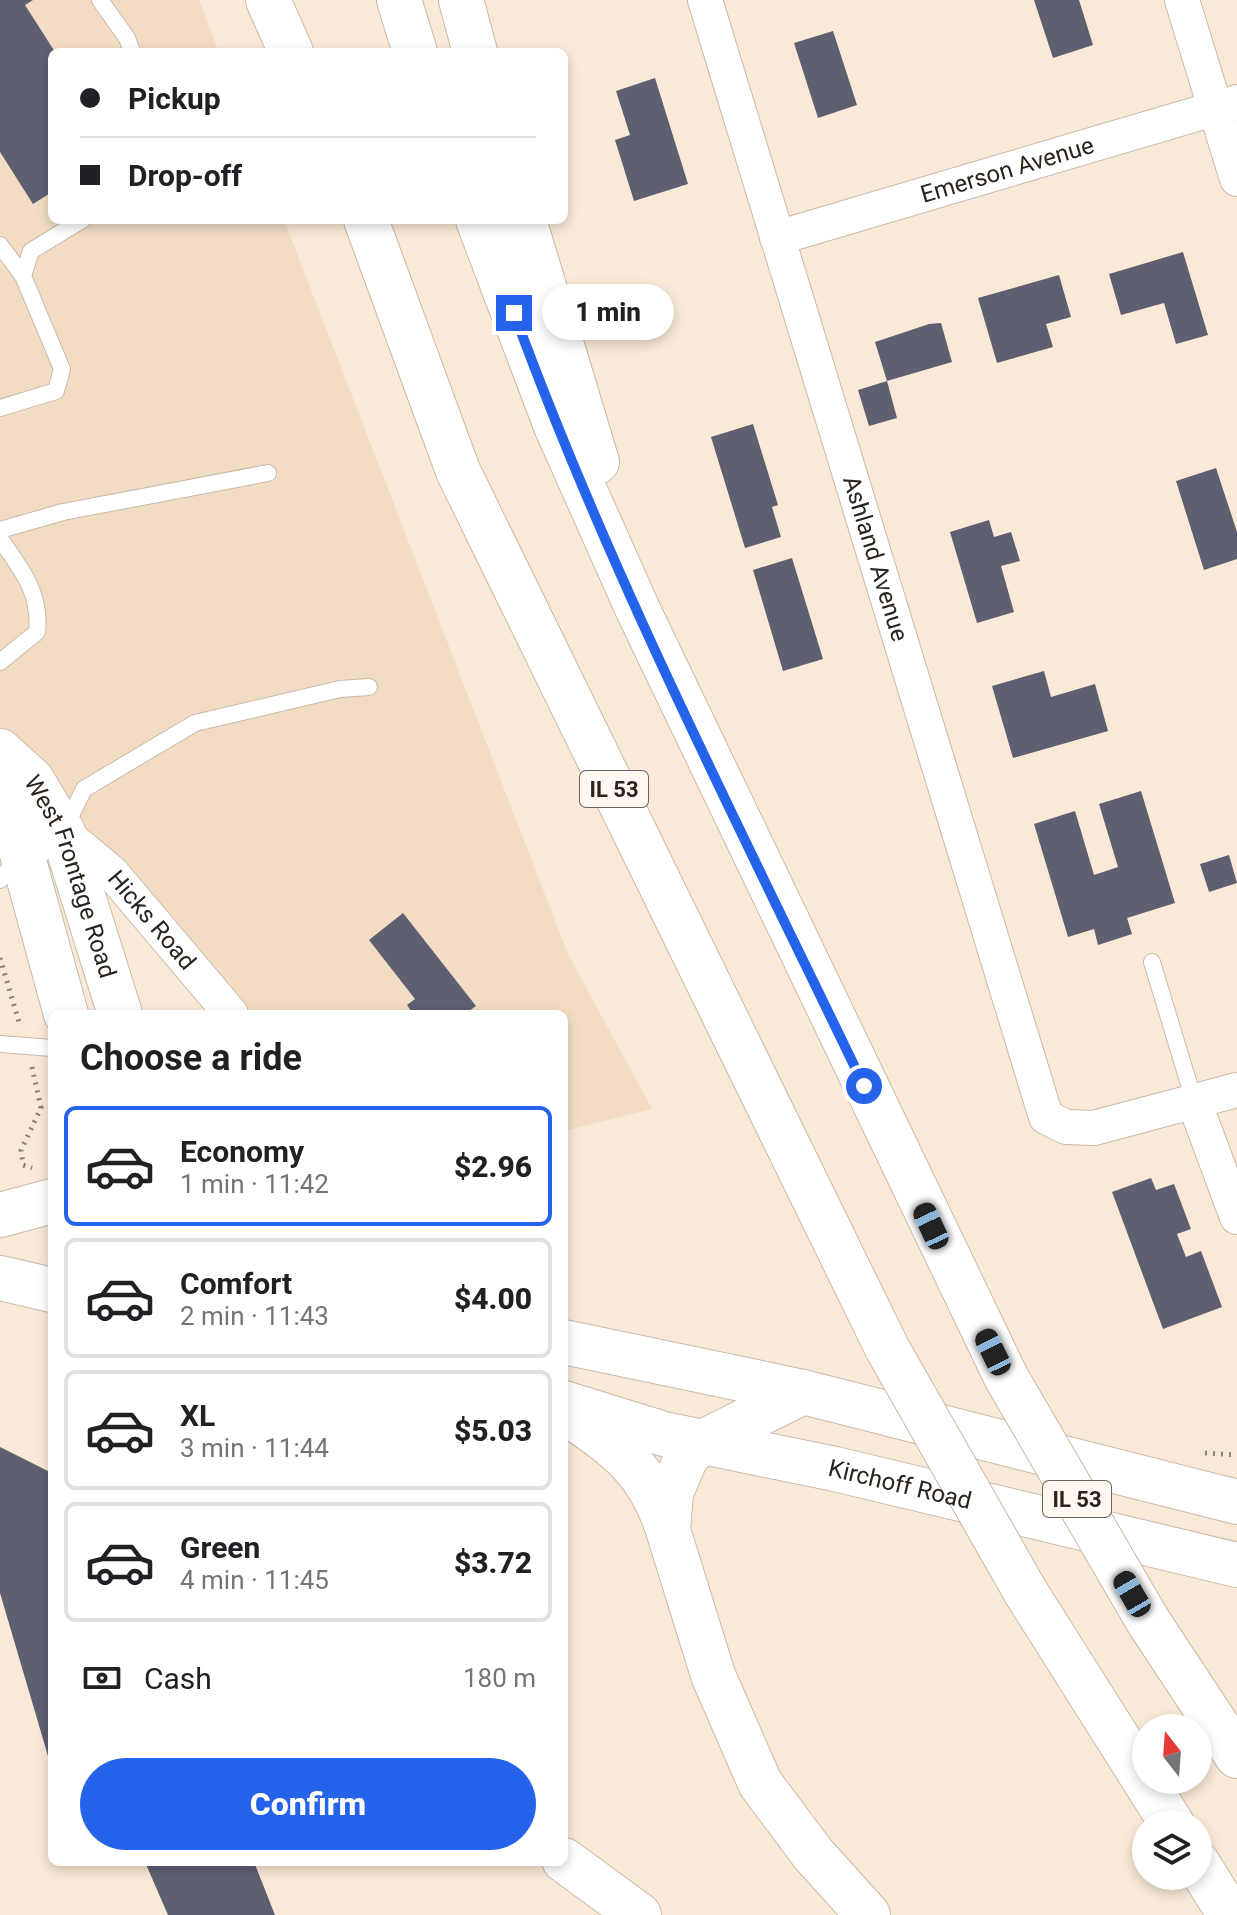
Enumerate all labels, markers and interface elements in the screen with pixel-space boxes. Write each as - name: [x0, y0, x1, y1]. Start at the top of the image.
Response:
- text: Pickup: [128, 81, 221, 116]
- street label: Emerson Avenue: [917, 131, 1097, 209]
- text: Drop-off: [128, 158, 242, 193]
- callout: 1 min: [542, 285, 674, 341]
- route end: [496, 295, 532, 331]
- text: 1 min: [575, 297, 641, 327]
- street label: Ashland Avenue: [837, 472, 914, 645]
- street label: West Frontage Road: [18, 770, 122, 981]
- road number: IL 53: [580, 771, 648, 807]
- street label: Hicks Road: [102, 865, 201, 975]
- text: Choose a ride: [80, 1037, 302, 1079]
- route start: [846, 1068, 882, 1104]
- icon: car: [84, 1130, 156, 1202]
- text: Economy: [180, 1134, 304, 1169]
- text: $2.96: [454, 1149, 532, 1184]
- text: 1 min · 11:42: [180, 1169, 329, 1199]
- car: [910, 1199, 952, 1253]
- icon: car: [84, 1262, 156, 1334]
- text: Comfort: [180, 1266, 292, 1301]
- text: $4.00: [454, 1281, 532, 1316]
- text: 2 min · 11:43: [180, 1301, 329, 1331]
- car: [972, 1325, 1014, 1379]
- icon: car: [84, 1394, 156, 1466]
- text: XL: [180, 1398, 215, 1433]
- text: $5.03: [454, 1413, 532, 1448]
- text: 3 min · 11:44: [180, 1433, 329, 1463]
- street label: Kirchoff Road: [826, 1454, 974, 1515]
- road number: IL 53: [1043, 1481, 1111, 1517]
- icon: car: [84, 1526, 156, 1598]
- text: Green: [180, 1530, 260, 1565]
- text: $3.72: [454, 1545, 532, 1580]
- text: 4 min · 11:45: [180, 1565, 329, 1595]
- car: [1110, 1567, 1154, 1621]
- icon: cash: [80, 1656, 124, 1700]
- text: Cash: [144, 1661, 212, 1696]
- text: 180 m: [463, 1663, 536, 1693]
- north arrow: [1132, 1714, 1212, 1794]
- map controls: [1132, 1714, 1212, 1890]
- button: Confirm: [80, 1758, 536, 1850]
- button: layers: [1132, 1810, 1212, 1890]

